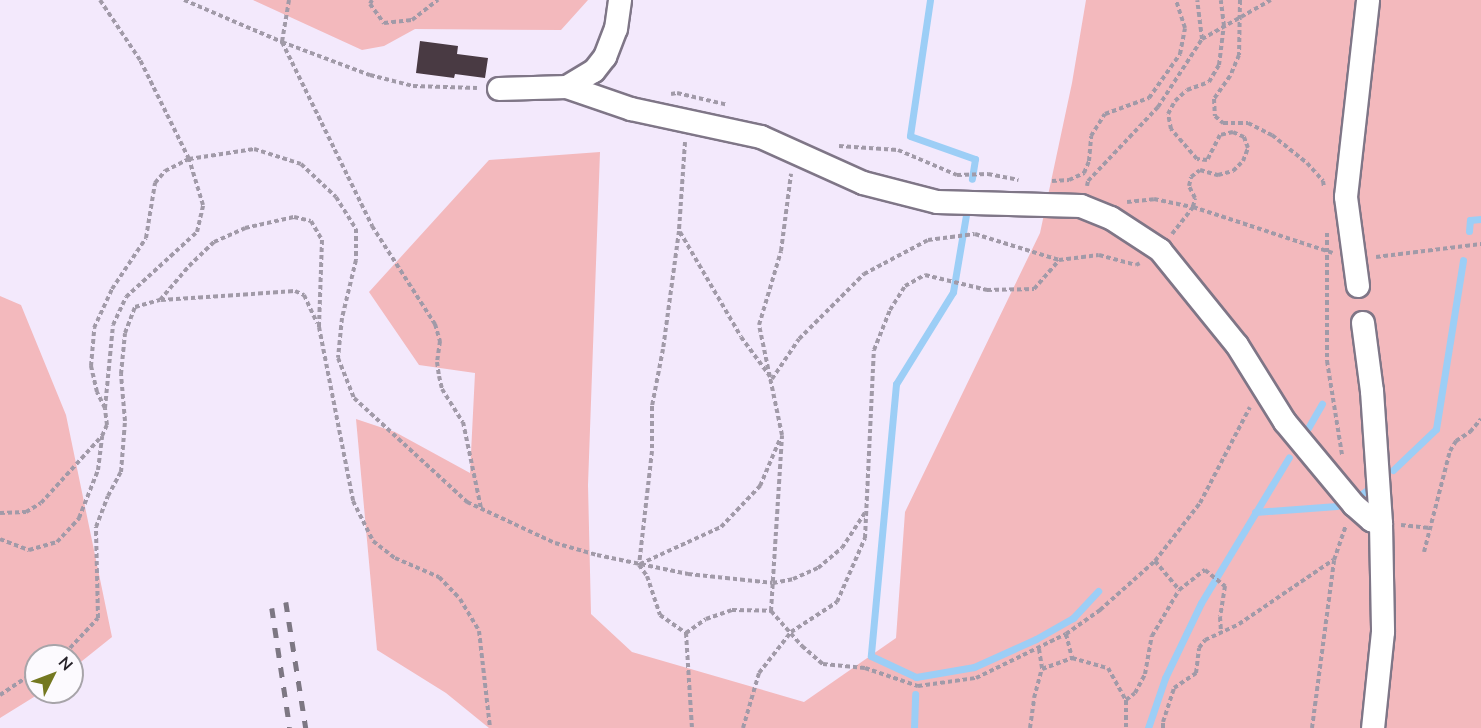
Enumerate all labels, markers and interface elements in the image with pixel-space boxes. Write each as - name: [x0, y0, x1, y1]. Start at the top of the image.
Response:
- north arrow: [24, 644, 84, 704]
- text: N: [54, 652, 77, 674]

